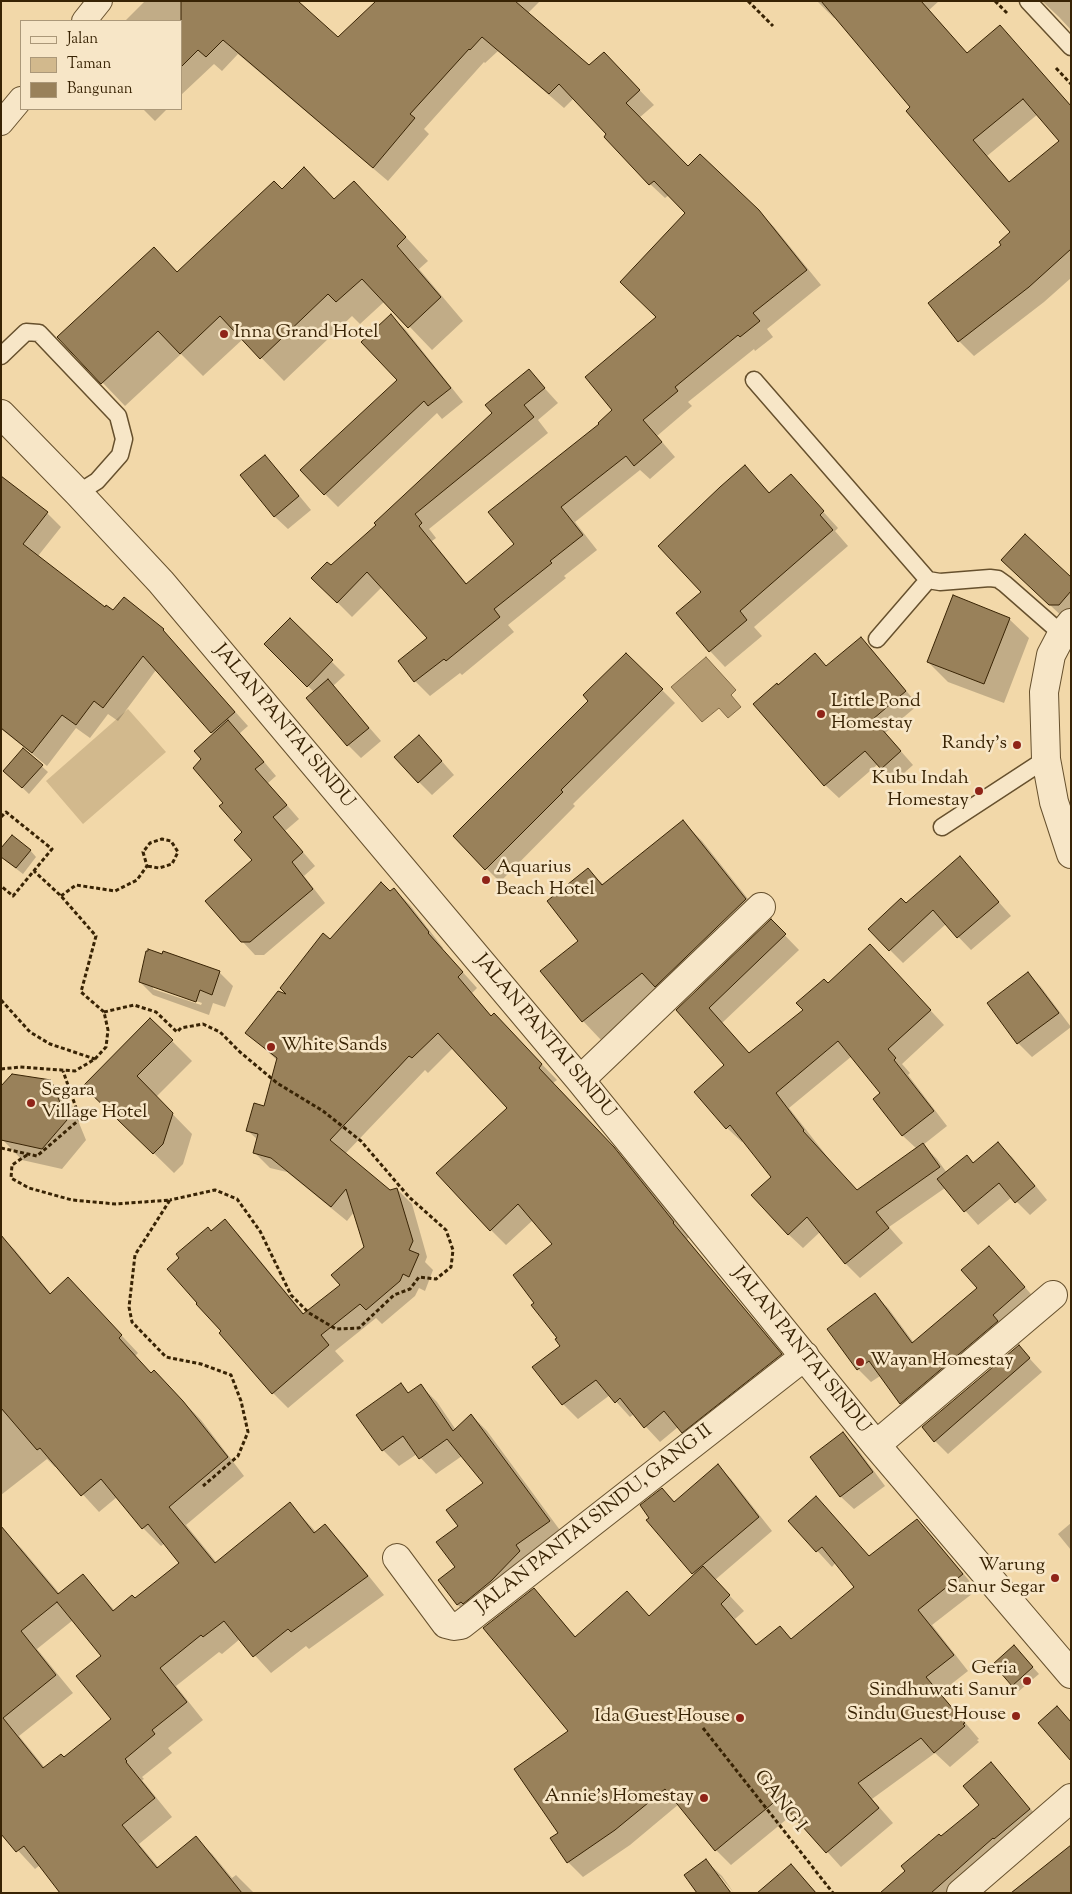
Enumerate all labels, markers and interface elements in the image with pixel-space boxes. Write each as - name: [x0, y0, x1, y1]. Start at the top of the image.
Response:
- legend: [20, 20, 182, 110]
- text: Jalan: [67, 29, 98, 50]
- text: Taman: [67, 54, 111, 75]
- text: Bangunan: [67, 79, 133, 100]
- place label: Inna Grand Hotel: [234, 323, 379, 345]
- marker: Inna Grand Hotel: [218, 328, 230, 340]
- street label: JALAN PANTAI SINDU: [208, 640, 358, 814]
- place label: Little Pond Homestay: [831, 692, 921, 736]
- marker: Little Pond Homestay: [815, 708, 827, 720]
- place label: Randy's: [942, 734, 1007, 756]
- marker: Randy's: [1011, 739, 1023, 751]
- place label: Kubu Indah Homestay: [872, 769, 969, 813]
- marker: Kubu Indah Homestay: [973, 785, 985, 797]
- place label: Aquarius Beach Hotel: [496, 858, 595, 902]
- marker: Aquarius Beach Hotel: [480, 874, 492, 886]
- street label: JALAN PANTAI SINDU: [469, 950, 619, 1124]
- place label: White Sands: [281, 1036, 387, 1058]
- marker: White Sands: [265, 1041, 277, 1053]
- place label: Segara Village Hotel: [41, 1081, 148, 1125]
- marker: Segara Village Hotel: [25, 1097, 37, 1109]
- street label: JALAN PANTAI SINDU: [726, 1263, 874, 1439]
- place label: Wayan Homestay: [870, 1351, 1014, 1373]
- marker: Wayan Homestay: [854, 1356, 866, 1368]
- street label: JALAN PANTAI SINDU, GANG II: [472, 1421, 718, 1619]
- place label: Warung Sanur Segar: [947, 1556, 1045, 1600]
- marker: Warung Sanur Segar: [1049, 1572, 1061, 1584]
- place label: Geria Sindhuwati Sanur: [869, 1659, 1017, 1703]
- marker: Geria Sindhuwati Sanur: [1021, 1675, 1033, 1687]
- place label: Sindu Guest House: [847, 1705, 1006, 1727]
- place label: Ida Guest House: [594, 1707, 730, 1729]
- marker: Sindu Guest House: [1010, 1710, 1022, 1722]
- marker: Ida Guest House: [734, 1712, 746, 1724]
- street label: GANG I: [748, 1767, 810, 1837]
- place label: Annie's Homestay: [545, 1787, 694, 1809]
- marker: Annie's Homestay: [698, 1792, 710, 1804]

